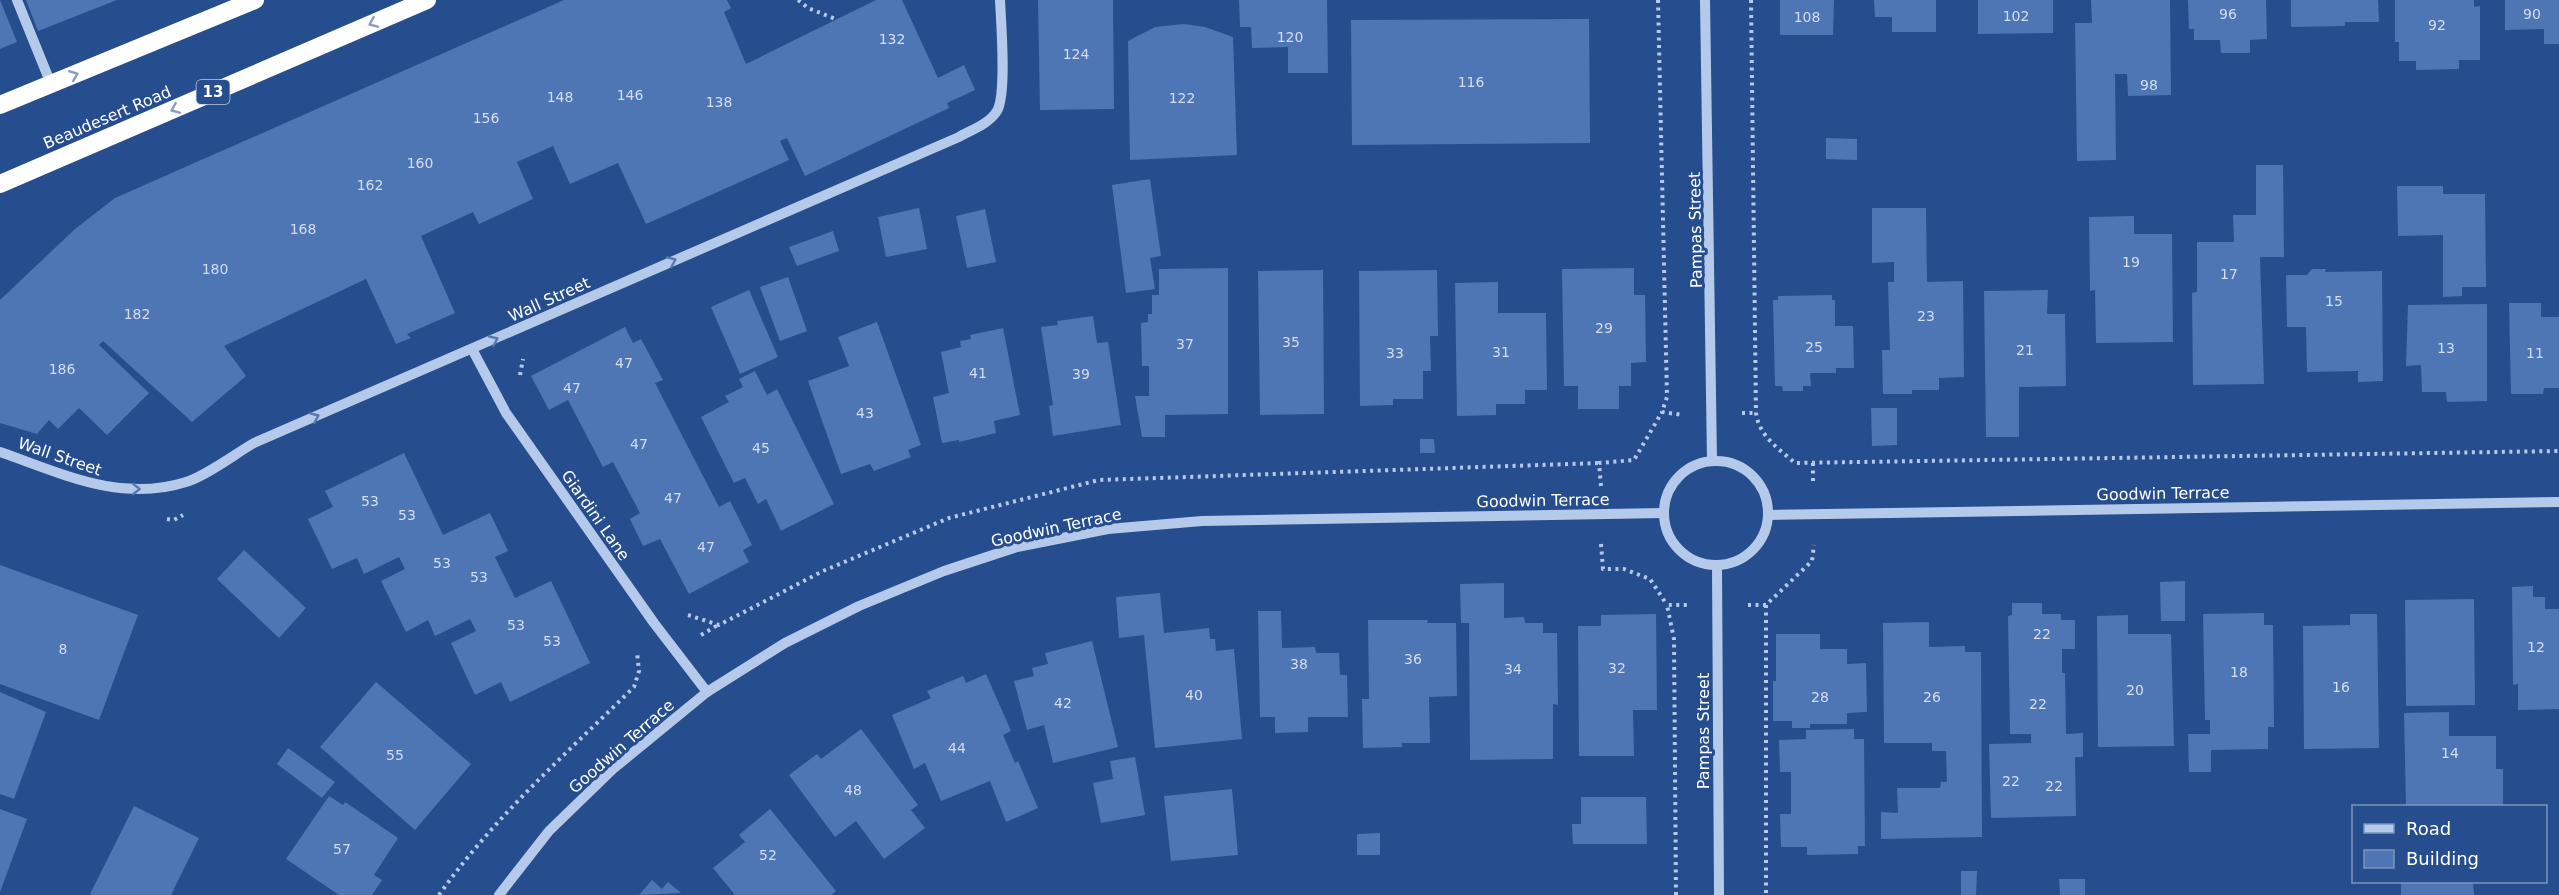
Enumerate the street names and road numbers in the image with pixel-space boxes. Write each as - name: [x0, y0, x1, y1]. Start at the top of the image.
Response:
- road number: 13: [196, 80, 230, 104]
- street label: Beaudesert Road: [40, 82, 174, 153]
- street label: Pampas Street: [1685, 172, 1706, 288]
- street label: Wall Street: [506, 273, 593, 326]
- street label: Wall Street: [16, 433, 104, 480]
- street label: Giardini Lane: [557, 466, 634, 564]
- street label: Goodwin Terrace: [2096, 483, 2230, 504]
- street label: Goodwin Terrace: [1476, 490, 1610, 511]
- street label: Goodwin Terrace: [989, 504, 1123, 551]
- street label: Pampas Street: [1694, 673, 1713, 789]
- street label: Goodwin Terrace: [565, 696, 678, 797]

